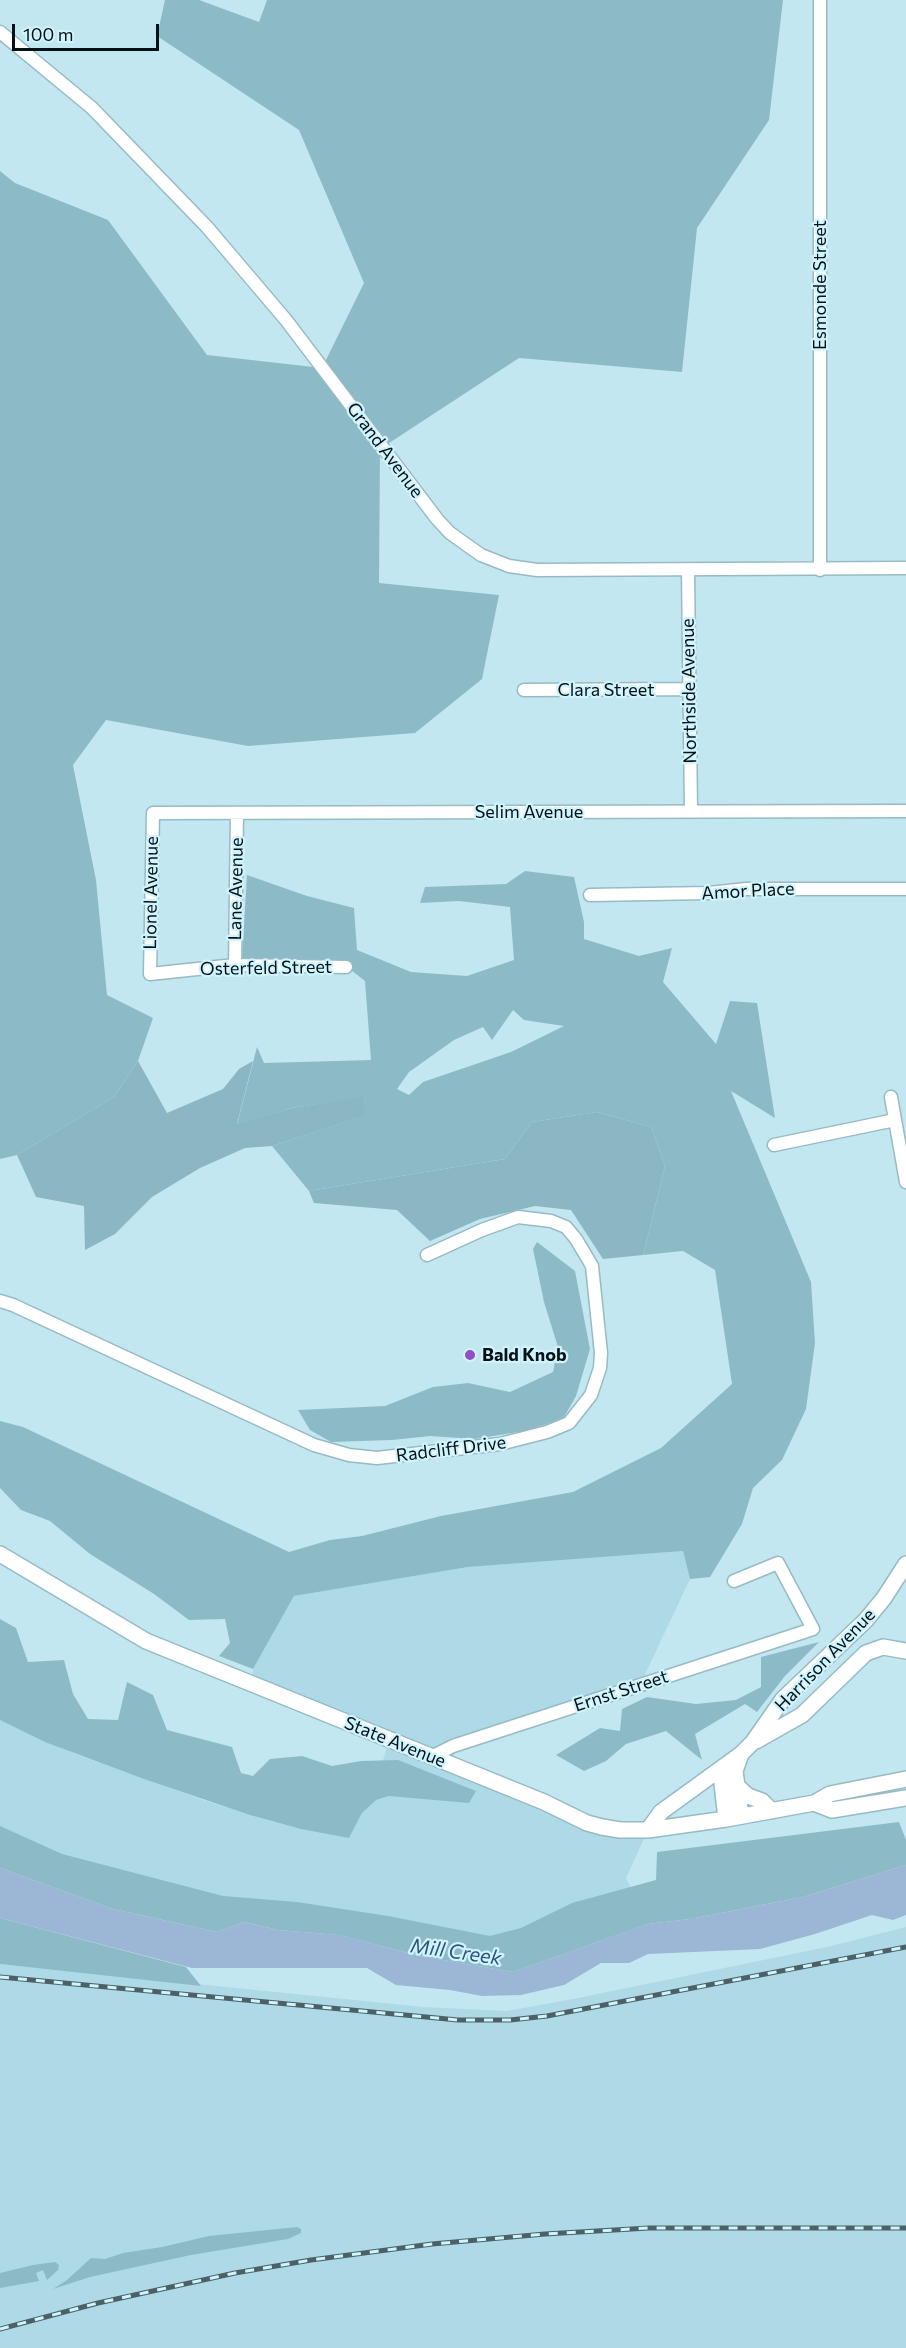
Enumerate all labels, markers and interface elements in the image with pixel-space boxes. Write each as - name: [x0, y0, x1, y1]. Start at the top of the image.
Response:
- scale bar: [15, 12, 162, 50]
- text: 100 m: [23, 23, 73, 45]
- street label: Esmonde Street: [809, 220, 831, 350]
- street label: Grand Avenue: [342, 398, 428, 502]
- street label: Northside Avenue: [677, 618, 701, 764]
- street label: Clara Street: [557, 679, 655, 701]
- street label: Selim Avenue: [475, 801, 583, 823]
- street label: Lionel Avenue: [139, 836, 163, 950]
- street label: Lane Avenue: [224, 837, 248, 941]
- street label: Amor Place: [701, 878, 795, 904]
- street label: Osterfeld Street: [200, 956, 332, 980]
- place label: Bald Knob: [482, 1344, 567, 1366]
- marker: Bald Knob: [463, 1348, 477, 1362]
- street label: Radcliff Drive: [395, 1432, 507, 1466]
- street label: Harrison Avenue: [770, 1604, 880, 1716]
- street label: Ernst Street: [571, 1666, 671, 1716]
- street label: State Avenue: [341, 1712, 449, 1772]
- water label: Mill Creek: [409, 1934, 503, 1970]

